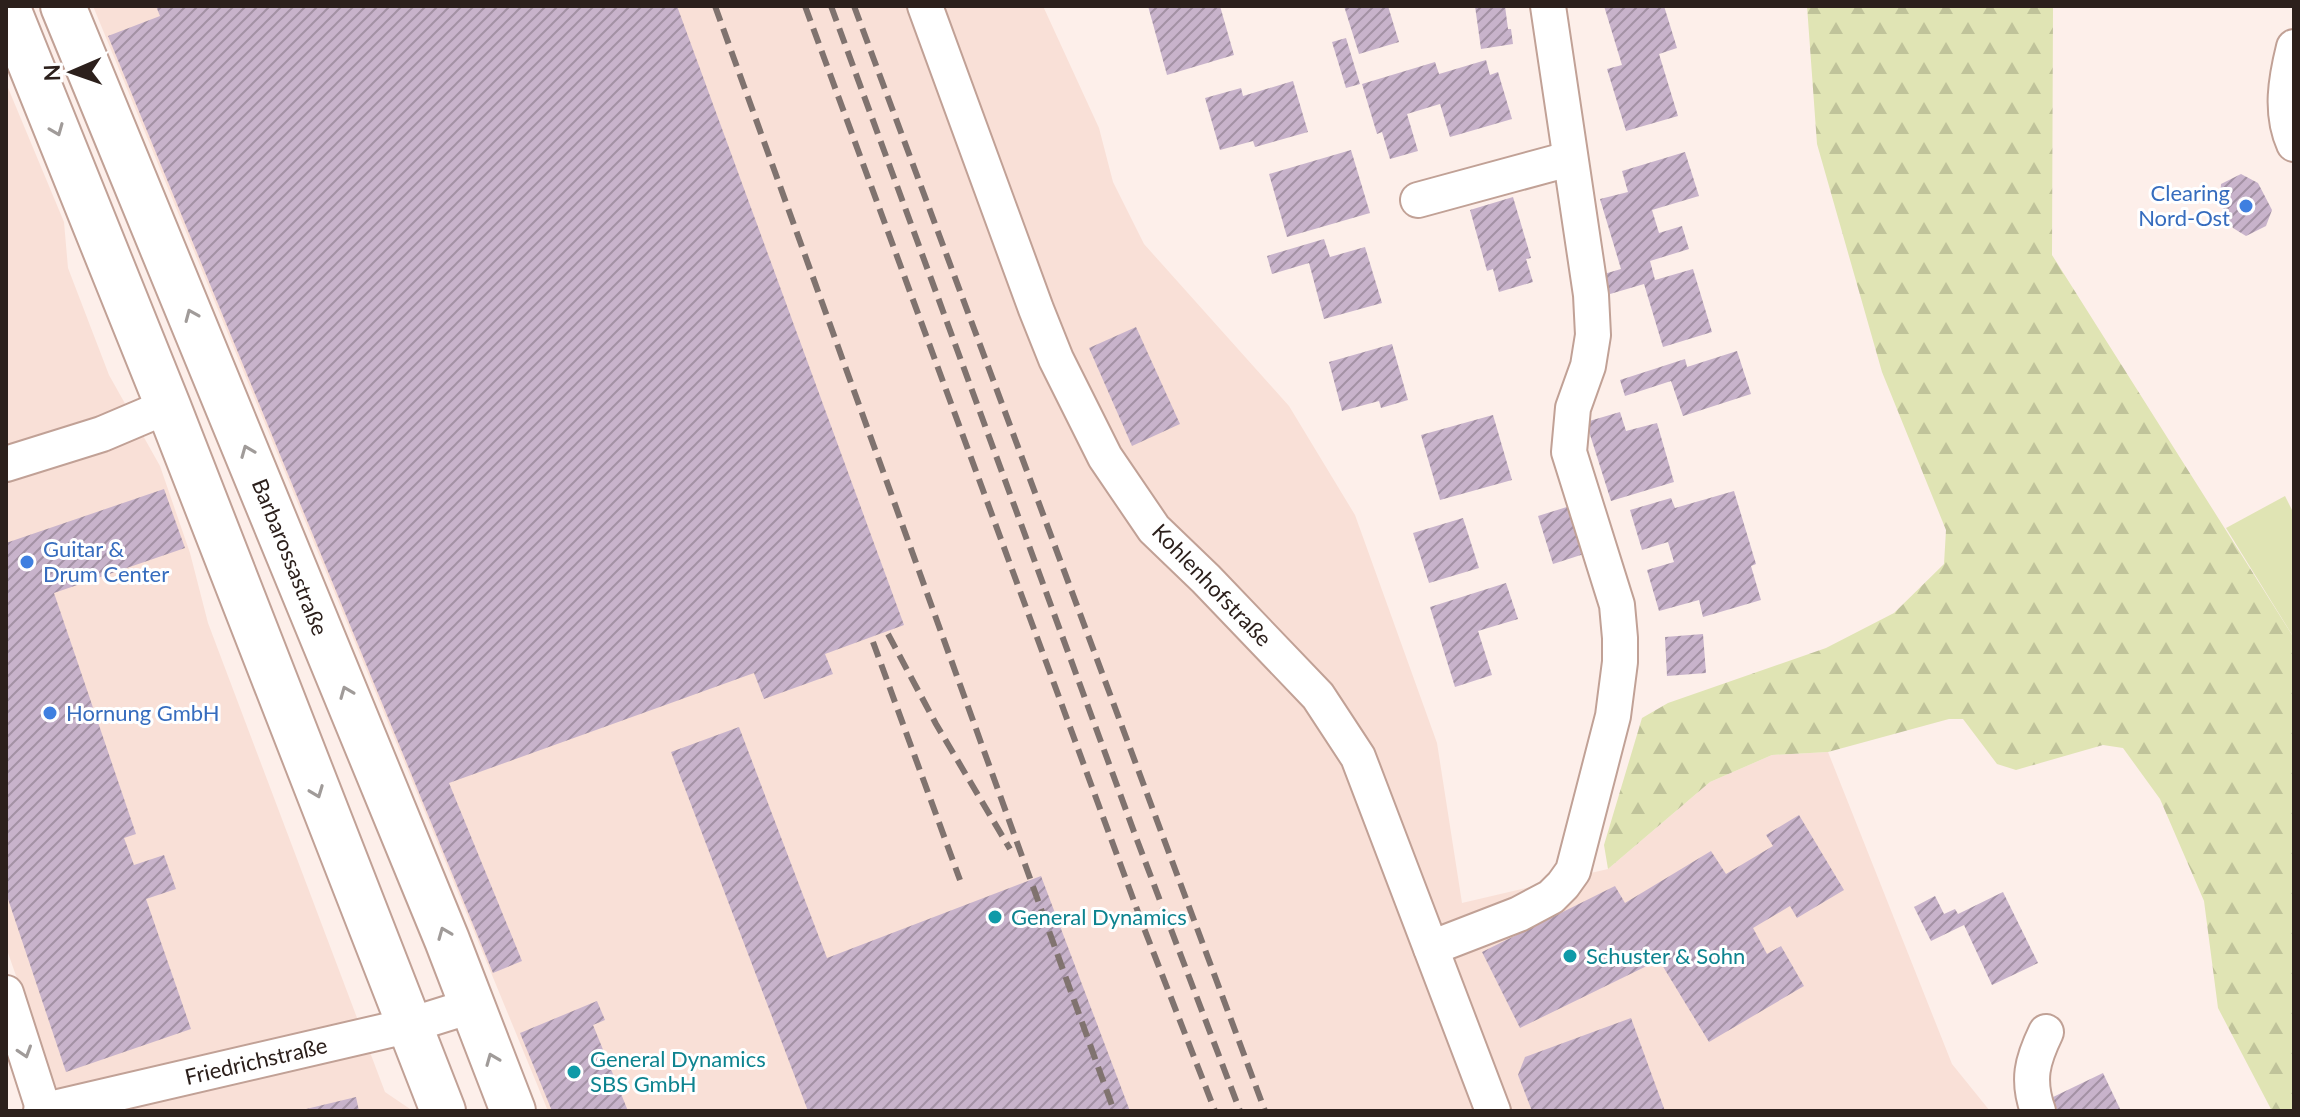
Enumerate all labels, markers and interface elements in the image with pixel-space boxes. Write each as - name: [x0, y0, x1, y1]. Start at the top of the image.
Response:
- north arrow: [32, 32, 112, 112]
- text: N: [38, 64, 65, 82]
- one-way arrow: [48, 122, 64, 136]
- place label: Clearing Nord-Ost: [2138, 179, 2230, 231]
- marker: Clearing Nord-Ost: [2237, 197, 2255, 215]
- one-way arrow: [184, 309, 201, 323]
- one-way arrow: [240, 445, 257, 459]
- street label: Barbarossastraße: [247, 474, 334, 639]
- street label: Kohlenhofstraße: [1147, 518, 1278, 652]
- place label: Guitar & Drum Center: [43, 535, 169, 587]
- marker: Guitar & Drum Center: [18, 553, 36, 571]
- one-way arrow: [339, 686, 355, 700]
- place label: Hornung GmbH: [66, 699, 220, 726]
- marker: Hornung GmbH: [41, 704, 59, 722]
- one-way arrow: [307, 784, 324, 798]
- place label: General Dynamics: [1011, 903, 1187, 930]
- marker: General Dynamics: [986, 908, 1004, 926]
- one-way arrow: [437, 927, 454, 941]
- place label: Schuster & Sohn: [1586, 942, 1745, 969]
- marker: Schuster & Sohn: [1561, 947, 1579, 965]
- street label: Friedrichstraße: [182, 1031, 330, 1090]
- one-way arrow: [16, 1044, 32, 1058]
- place label: General Dynamics SBS GmbH: [590, 1045, 766, 1097]
- one-way arrow: [485, 1053, 501, 1067]
- marker: General Dynamics SBS GmbH: [565, 1063, 583, 1081]

